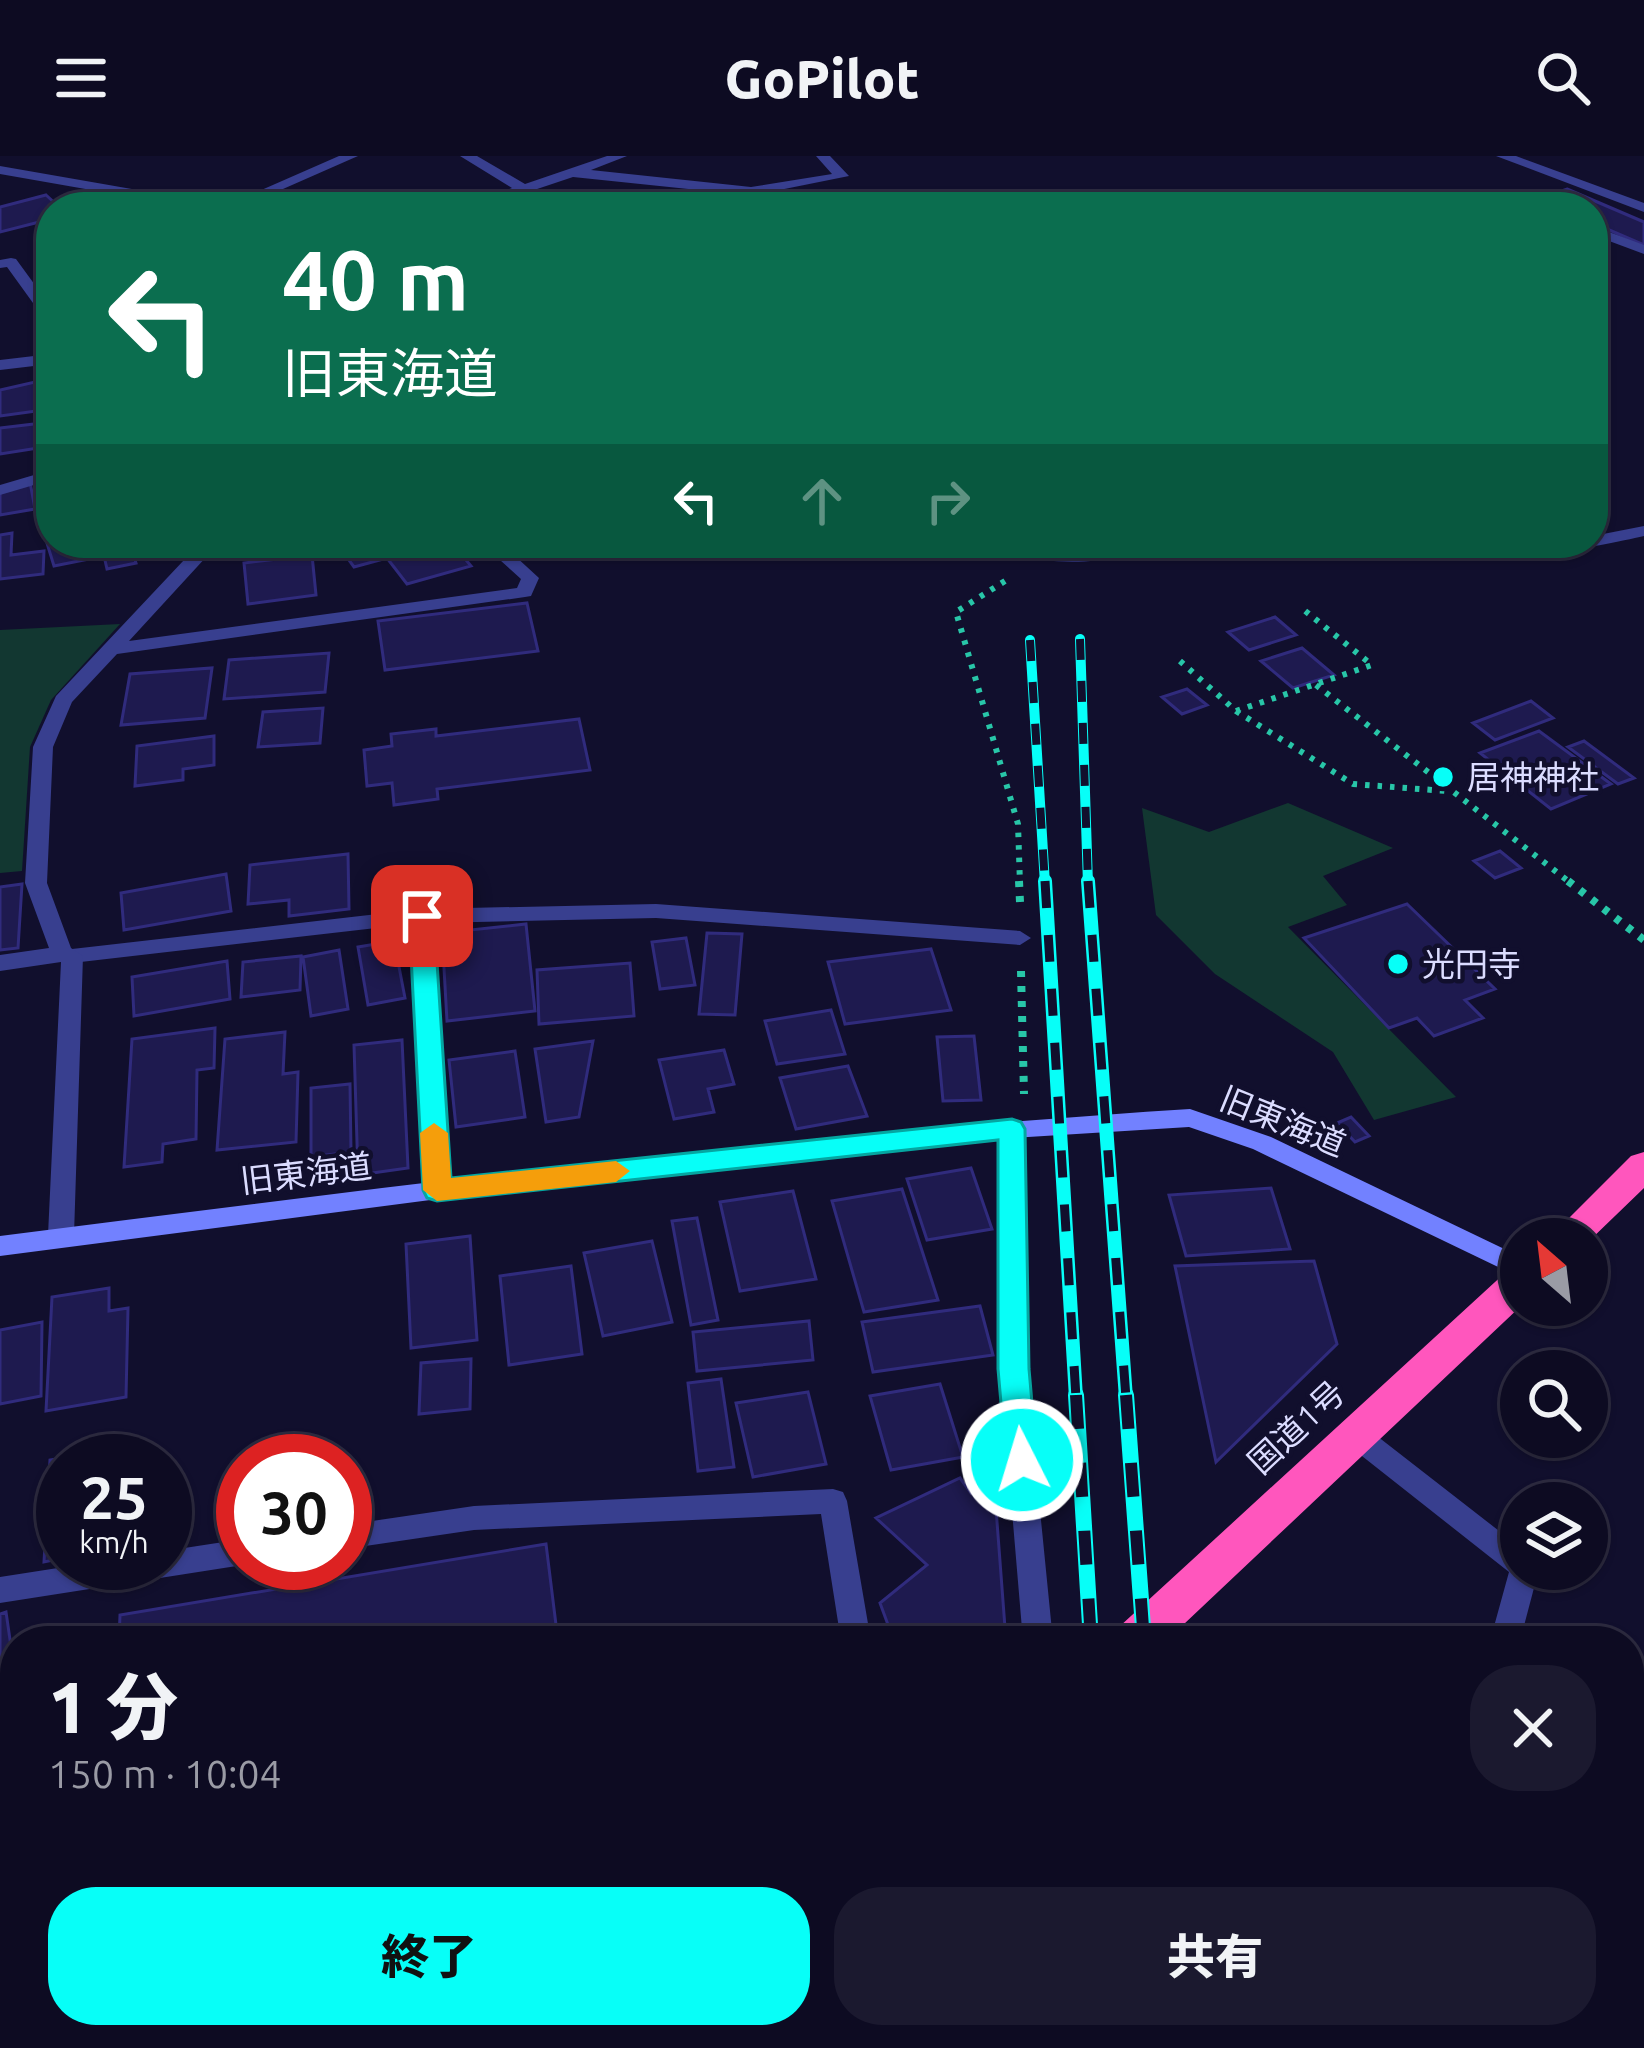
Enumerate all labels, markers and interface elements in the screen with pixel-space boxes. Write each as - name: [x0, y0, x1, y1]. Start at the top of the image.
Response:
- icon: menu: [48, 45, 114, 111]
- icon: search: [1530, 45, 1596, 111]
- text: GoPilot: [725, 48, 919, 108]
- text: 40 m: [282, 232, 469, 326]
- icon: left: [84, 240, 240, 396]
- text: 旧東海道: [282, 343, 498, 403]
- icon: left: [663, 468, 729, 534]
- icon: ahead: [789, 468, 855, 534]
- icon: right: [915, 468, 981, 534]
- place label: 居神神社: [1467, 758, 1599, 795]
- marker: 居神神社: [1430, 764, 1456, 790]
- pin: [371, 865, 473, 967]
- icon: arrive: [389, 883, 455, 949]
- place label: 光円寺: [1422, 945, 1521, 982]
- marker: 光円寺: [1385, 951, 1411, 977]
- street label: 旧東海道: [1215, 1079, 1351, 1162]
- street label: 旧東海道: [238, 1146, 374, 1199]
- north arrow: [1500, 1218, 1608, 1326]
- map controls: [1500, 1218, 1608, 1590]
- button: search: [1500, 1350, 1608, 1458]
- street label: 国道1号: [1240, 1373, 1351, 1480]
- position arrow: [959, 1397, 1085, 1523]
- speed limit sign: 30: [216, 1434, 372, 1590]
- text: 25: [80, 1463, 148, 1530]
- button: layers: [1500, 1482, 1608, 1590]
- text: km/h: [79, 1525, 149, 1559]
- button: close: [1470, 1665, 1596, 1791]
- text: 1 分: [48, 1666, 178, 1747]
- text: 150 m · 10:04: [48, 1752, 282, 1795]
- button: 終了: [48, 1887, 810, 2025]
- button: 共有: [834, 1887, 1596, 2025]

